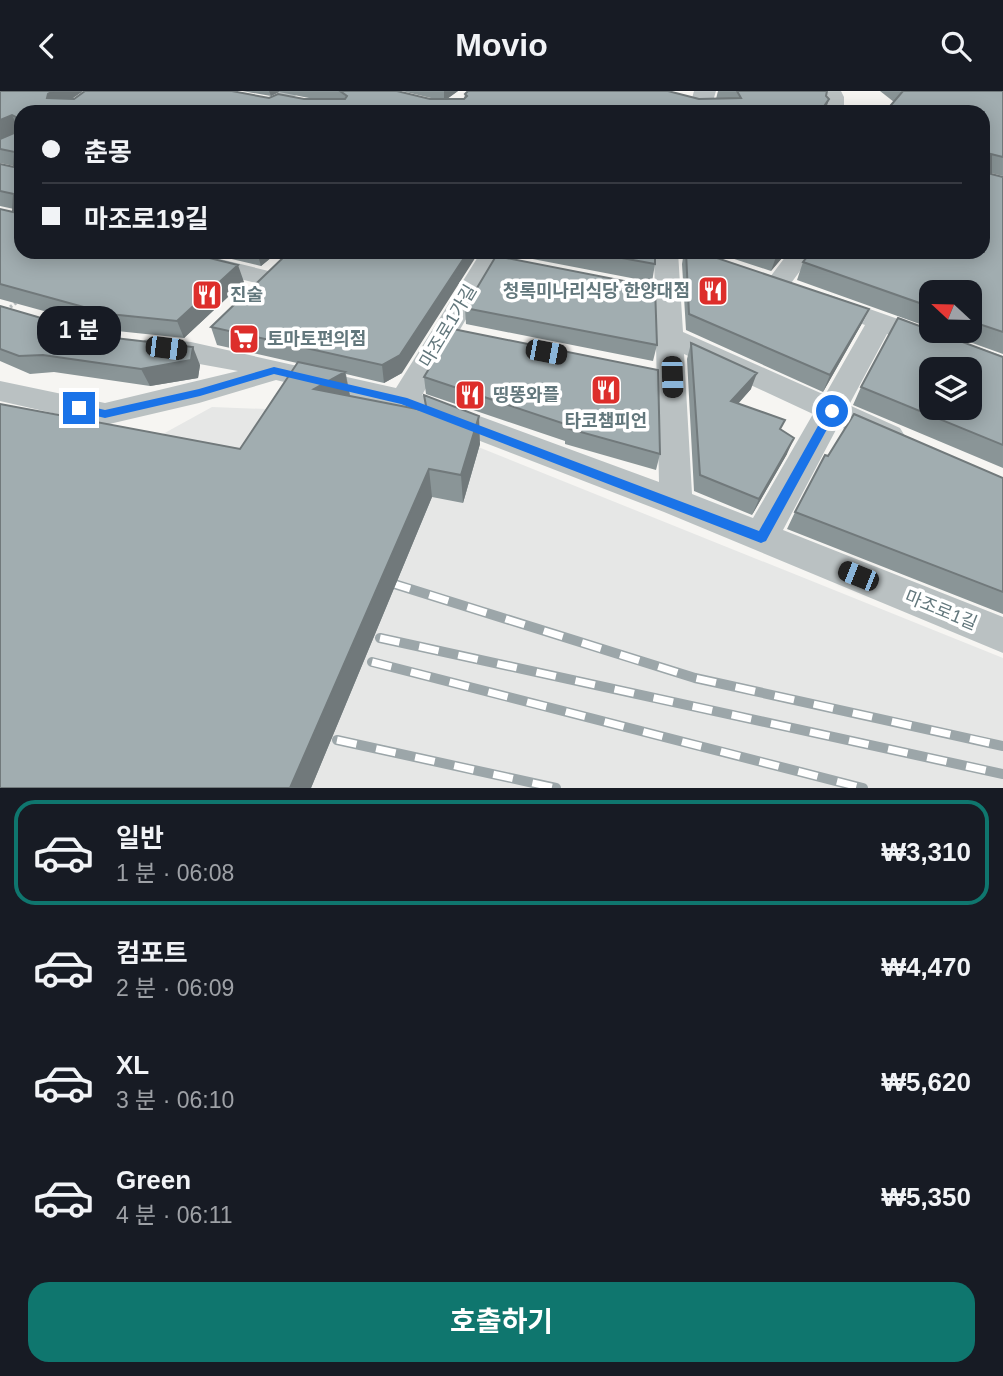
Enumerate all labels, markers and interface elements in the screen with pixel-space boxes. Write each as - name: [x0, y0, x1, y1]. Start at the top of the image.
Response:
- icon: back: [28, 27, 66, 65]
- text: Movio: [455, 27, 548, 63]
- icon: search: [937, 27, 975, 65]
- text: 춘몽: [84, 137, 132, 167]
- text: 마조로19길: [84, 204, 209, 234]
- restaurant icon: 청록미나리식당 한양대점: [696, 274, 730, 308]
- restaurant icon: 진술: [190, 278, 224, 312]
- north arrow: [919, 280, 982, 343]
- map controls: [919, 280, 982, 420]
- street label: 마조로1가길: [416, 281, 480, 371]
- place label: 청록미나리식당 한양대점: [503, 281, 690, 301]
- place label: 진술: [230, 285, 263, 305]
- callout: 1 분: [37, 307, 121, 355]
- text: 1 분: [59, 317, 99, 343]
- supermarket icon: 토마토편의점: [227, 322, 261, 356]
- place label: 토마토편의점: [267, 329, 366, 349]
- car: [144, 335, 189, 361]
- car: [524, 338, 569, 366]
- car: [661, 356, 684, 398]
- button: layers: [919, 357, 982, 420]
- restaurant icon: 타코챔피언: [589, 373, 623, 407]
- restaurant icon: 띵똥와플: [453, 378, 487, 412]
- place label: 띵똥와플: [493, 385, 559, 405]
- route end: [63, 392, 95, 424]
- route start: [816, 395, 848, 427]
- place label: 타코챔피언: [565, 411, 647, 431]
- car: [835, 558, 882, 594]
- street label: 마조로1길: [902, 586, 980, 634]
- icon: car: [32, 821, 95, 884]
- text: 일반: [116, 823, 164, 853]
- text: ₩3,310: [881, 837, 971, 867]
- text: 1 분 · 06:08: [116, 860, 234, 886]
- icon: car: [32, 936, 95, 999]
- text: 컴포트: [116, 938, 188, 968]
- text: ₩4,470: [881, 952, 971, 982]
- text: 2 분 · 06:09: [116, 975, 234, 1001]
- text: XL: [116, 1050, 149, 1080]
- icon: car: [32, 1051, 95, 1114]
- text: ₩5,620: [881, 1067, 971, 1097]
- text: 3 분 · 06:10: [116, 1087, 234, 1113]
- text: Green: [116, 1165, 191, 1195]
- icon: car: [32, 1166, 95, 1229]
- text: ₩5,350: [881, 1182, 971, 1212]
- text: 4 분 · 06:11: [116, 1202, 233, 1228]
- button: 호출하기: [28, 1282, 975, 1362]

